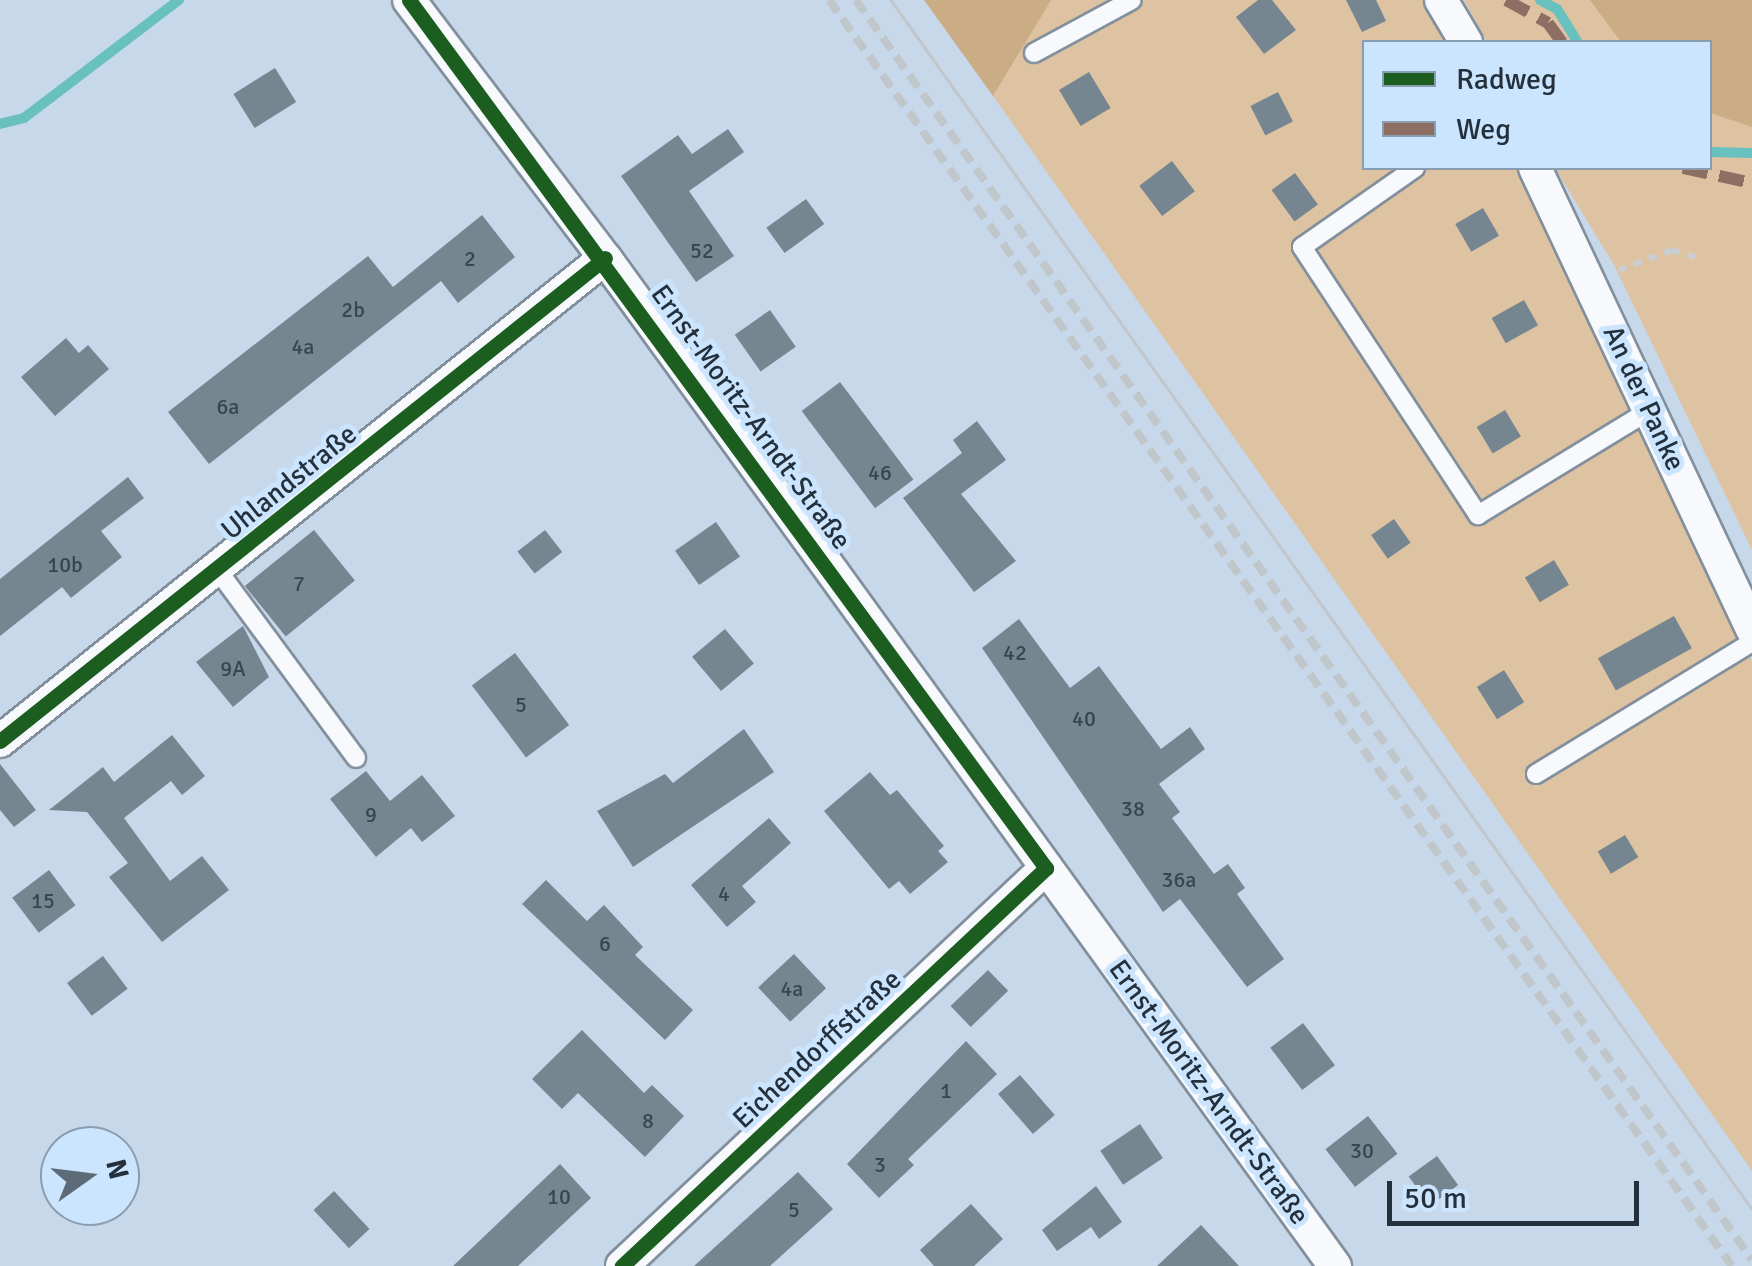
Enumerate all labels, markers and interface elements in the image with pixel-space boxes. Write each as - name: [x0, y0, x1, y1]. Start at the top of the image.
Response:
- legend: [1362, 40, 1712, 170]
- text: Radweg: [1456, 61, 1557, 98]
- text: Weg: [1456, 111, 1511, 148]
- house number: 52: [690, 238, 714, 264]
- house number: 2: [464, 246, 476, 272]
- street label: Ernst-Moritz-Arndt-Straße: [644, 278, 858, 556]
- house number: 2b: [341, 297, 365, 323]
- street label: An der Panke: [1596, 320, 1692, 476]
- house number: 4a: [291, 334, 315, 360]
- house number: 6a: [216, 394, 240, 420]
- street label: Uhlandstraße: [215, 417, 363, 547]
- house number: 46: [868, 460, 892, 486]
- house number: 10b: [47, 552, 83, 578]
- house number: 7: [293, 571, 305, 597]
- house number: 42: [1003, 640, 1027, 666]
- house number: 9A: [220, 656, 246, 682]
- house number: 5: [515, 692, 527, 718]
- house number: 40: [1072, 706, 1096, 732]
- house number: 38: [1121, 796, 1145, 822]
- house number: 9: [365, 802, 377, 828]
- house number: 36a: [1162, 867, 1196, 893]
- house number: 4: [718, 881, 730, 907]
- house number: 15: [31, 888, 55, 914]
- house number: 6: [599, 931, 611, 957]
- street label: Ernst-Moritz-Arndt-Straße: [1102, 953, 1316, 1231]
- street label: Eichendorffstraße: [726, 963, 908, 1135]
- house number: 4a: [780, 976, 804, 1002]
- house number: 1: [940, 1078, 952, 1104]
- house number: 8: [642, 1108, 654, 1134]
- north arrow: [40, 1126, 140, 1226]
- house number: 30: [1350, 1138, 1374, 1164]
- house number: 3: [874, 1152, 886, 1178]
- text: N: [98, 1156, 136, 1183]
- scale bar: [1392, 1161, 1644, 1223]
- text: 50 m: [1404, 1180, 1467, 1217]
- house number: 10: [547, 1184, 571, 1210]
- house number: 5: [788, 1197, 800, 1223]

